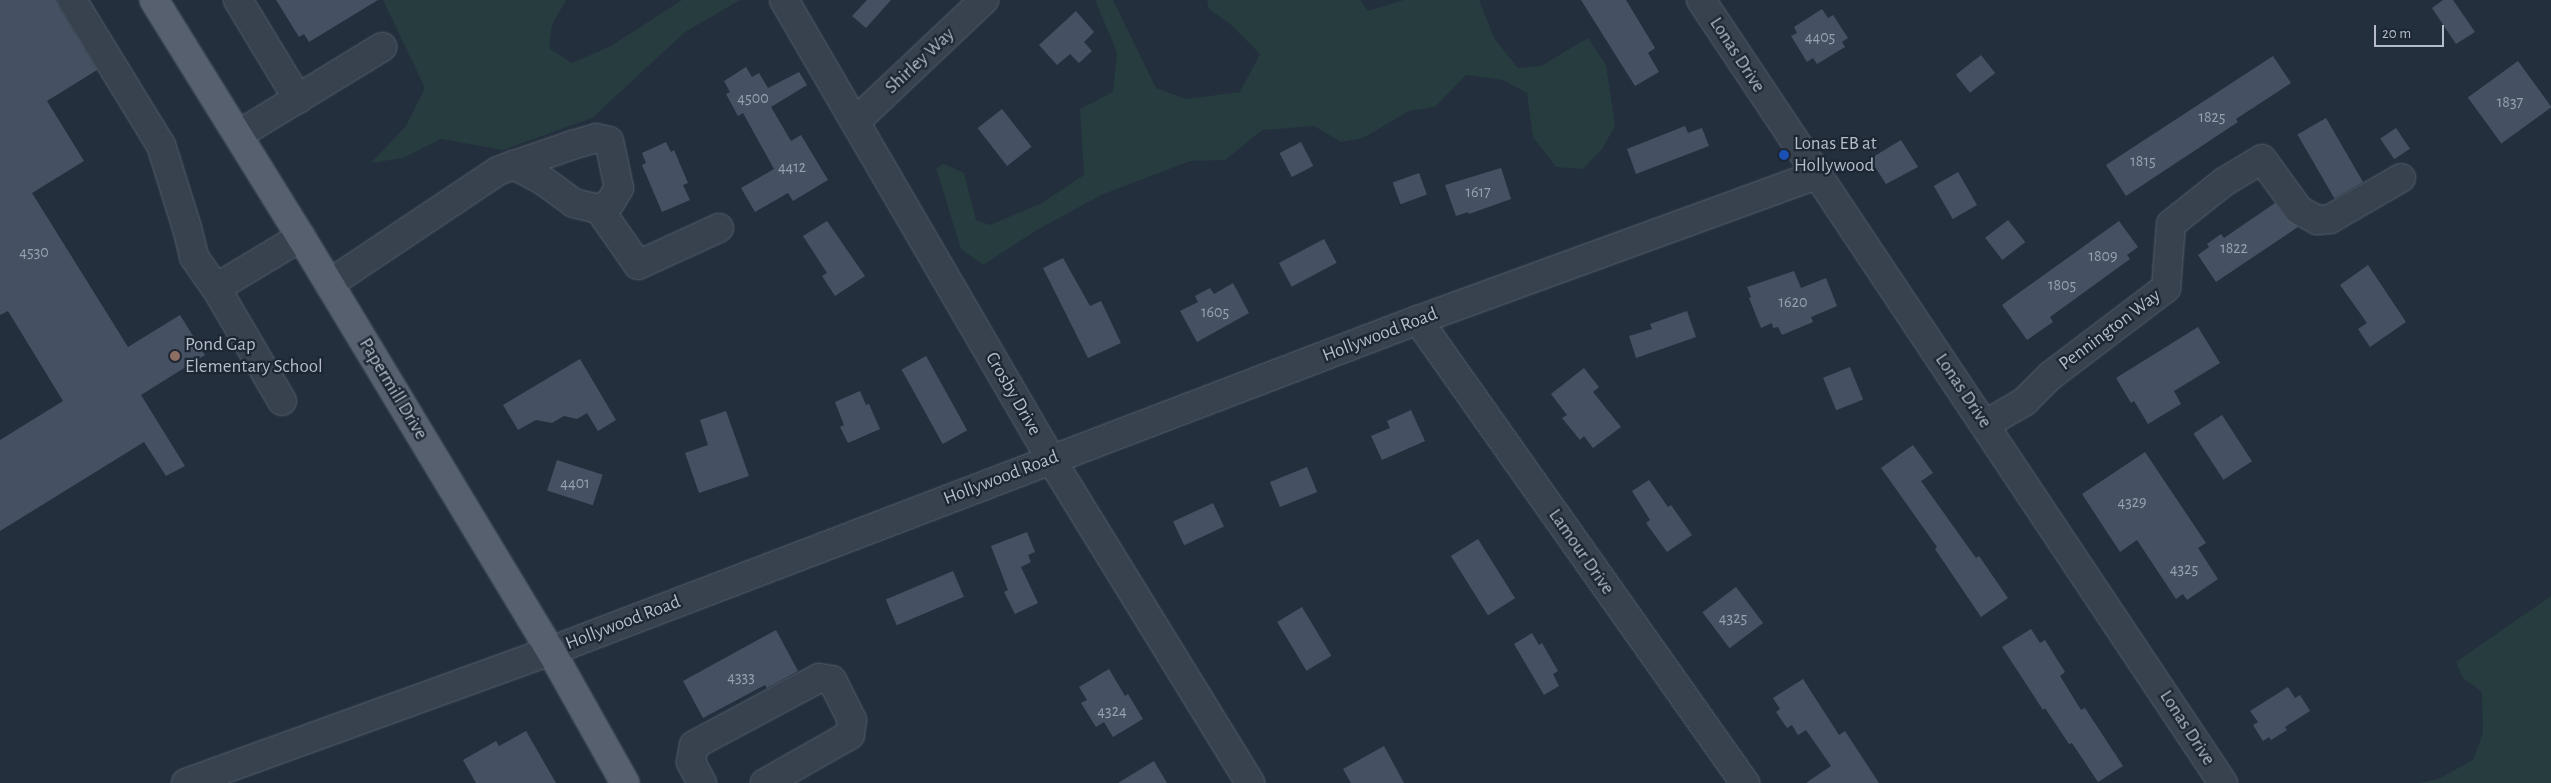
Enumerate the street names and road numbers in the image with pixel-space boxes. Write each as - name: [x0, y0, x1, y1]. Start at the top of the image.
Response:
- street label: Lonas Drive: [1704, 13, 1770, 97]
- street label: Shirley Way: [881, 23, 959, 99]
- street label: Pennington Way: [2055, 284, 2165, 376]
- street label: Hollywood Road: [1319, 303, 1441, 367]
- street label: Papermill Drive: [354, 334, 432, 444]
- street label: Crosby Drive: [980, 348, 1046, 440]
- street label: Lonas Drive: [1930, 349, 1996, 433]
- street label: Hollywood Road: [940, 446, 1062, 510]
- street label: Lamour Drive: [1543, 505, 1619, 599]
- street label: Hollywood Road: [562, 591, 684, 655]
- street label: Lonas Drive: [2154, 686, 2220, 770]

